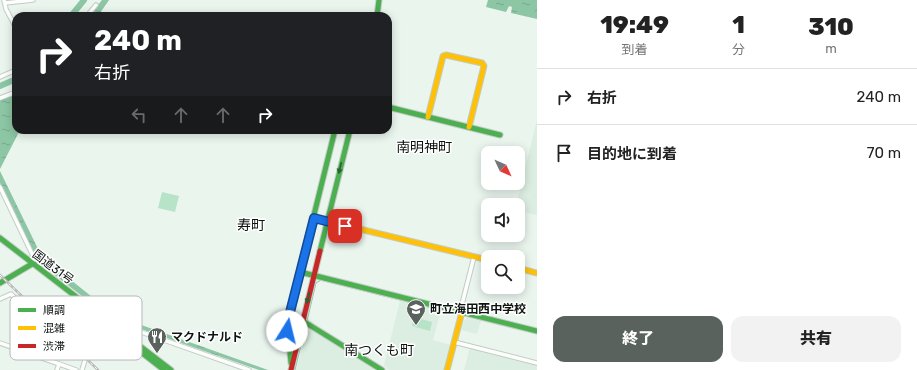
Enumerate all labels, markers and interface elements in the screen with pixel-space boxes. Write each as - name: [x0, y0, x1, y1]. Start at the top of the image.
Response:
- text: 19:49: [600, 11, 669, 39]
- text: 1: [732, 11, 745, 39]
- text: 310: [808, 13, 854, 41]
- text: 240 m: [94, 24, 182, 57]
- icon: right: [28, 28, 80, 80]
- text: m: [825, 41, 837, 56]
- text: 到着: [622, 42, 648, 57]
- text: 分: [732, 42, 745, 57]
- text: 右折: [94, 62, 130, 84]
- icon: right: [553, 86, 575, 108]
- text: 240 m: [856, 88, 901, 106]
- text: 右折: [587, 89, 617, 107]
- icon: left: [128, 104, 150, 126]
- icon: ahead: [170, 104, 192, 126]
- icon: ahead: [212, 104, 234, 126]
- icon: right: [254, 104, 276, 126]
- district label: 南明神町: [396, 139, 452, 156]
- icon: arrive: [553, 142, 575, 164]
- text: 70 m: [867, 144, 901, 162]
- text: 目的地に到着: [587, 145, 677, 163]
- north arrow: [481, 146, 525, 190]
- map controls: [481, 146, 525, 294]
- one-way arrow: [337, 162, 343, 174]
- button: sound: [481, 198, 525, 242]
- pin: [328, 209, 362, 243]
- icon: arrive: [334, 215, 356, 237]
- district label: 寿町: [237, 217, 265, 234]
- street label: 国道31号: [30, 247, 76, 287]
- button: search: [481, 250, 525, 294]
- one-way arrow: [305, 292, 311, 304]
- legend: [10, 296, 142, 360]
- school or university icon: 町立海田西中学校: [405, 298, 427, 326]
- place label: 町立海田西中学校: [430, 302, 526, 316]
- text: 順調: [43, 304, 65, 317]
- position arrow: [266, 310, 308, 352]
- button: 終了: [553, 316, 723, 362]
- button: 共有: [731, 316, 901, 362]
- text: 混雑: [43, 322, 65, 335]
- restaurant icon: マクドナルド: [146, 326, 168, 354]
- place label: マクドナルド: [171, 330, 243, 344]
- text: 渋滞: [43, 340, 65, 353]
- district label: 南つくも町: [344, 342, 414, 359]

